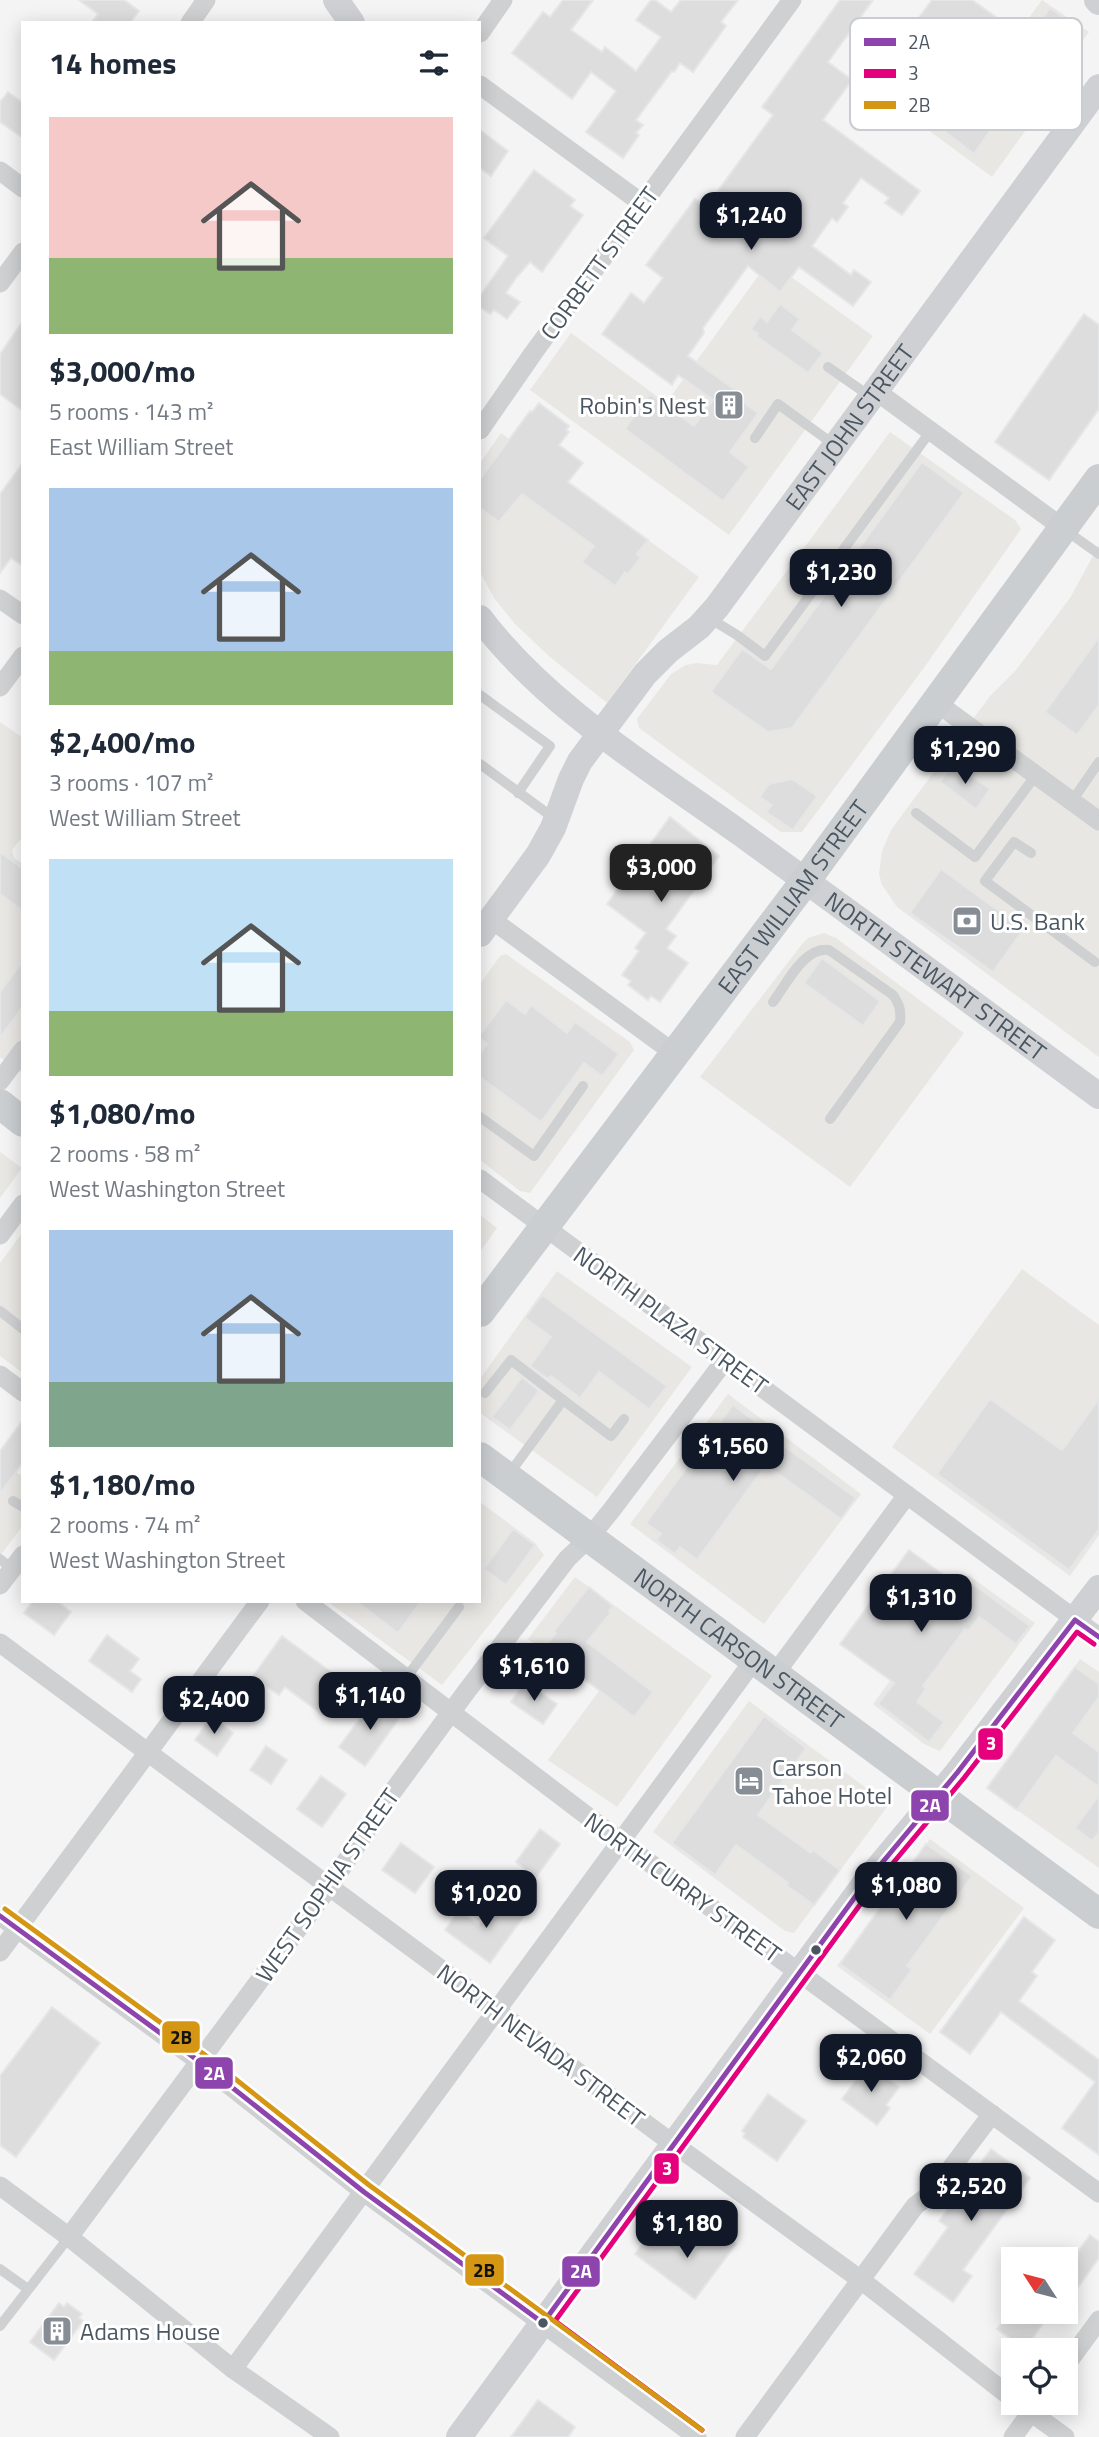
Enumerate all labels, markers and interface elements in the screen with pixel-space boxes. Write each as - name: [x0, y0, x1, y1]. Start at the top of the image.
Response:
- legend: [850, 18, 1082, 130]
- text: 2A: [908, 27, 930, 56]
- text: 14 homes: [49, 40, 176, 86]
- icon: filters: [415, 44, 453, 82]
- text: 3: [908, 58, 919, 87]
- text: 2B: [908, 90, 930, 119]
- icon: home: [188, 163, 314, 289]
- street label: CORBETT STREET: [531, 179, 667, 347]
- pin: $1,240: [694, 192, 808, 252]
- text: $1,240: [716, 197, 786, 232]
- street label: EAST JOHN STREET: [776, 336, 923, 517]
- text: $3,000/mo: [49, 348, 195, 394]
- place label: Robin's Nest: [579, 387, 707, 423]
- building icon: Robin's Nest: [712, 388, 746, 422]
- text: 5 rooms · 143 m²: [49, 394, 213, 429]
- text: East William Street: [49, 429, 233, 464]
- icon: home: [188, 534, 314, 660]
- pin: $1,230: [784, 550, 898, 609]
- text: $1,230: [806, 554, 876, 589]
- text: $2,400/mo: [49, 719, 195, 765]
- pin: $1,290: [908, 726, 1022, 786]
- text: $1,290: [930, 731, 1000, 766]
- text: 3 rooms · 107 m²: [49, 765, 213, 800]
- street label: EAST WILLIAM STREET: [708, 792, 877, 1001]
- text: West William Street: [49, 800, 241, 835]
- pin: $3,000: [604, 844, 718, 904]
- text: $3,000: [626, 849, 696, 884]
- street label: NORTH STEWART STREET: [817, 882, 1054, 1070]
- place label: U.S. Bank: [990, 903, 1086, 939]
- bank icon: U.S. Bank: [950, 904, 984, 938]
- icon: home: [188, 905, 314, 1031]
- text: $1,080/mo: [49, 1090, 195, 1136]
- text: 2 rooms · 58 m²: [49, 1136, 200, 1171]
- text: West Washington Street: [49, 1171, 285, 1206]
- street label: NORTH PLAZA STREET: [566, 1237, 776, 1403]
- icon: home: [188, 1276, 314, 1402]
- pin: $1,560: [676, 1424, 790, 1483]
- text: $1,560: [698, 1428, 768, 1463]
- text: $1,180/mo: [49, 1461, 195, 1507]
- text: 2 rooms · 74 m²: [49, 1507, 200, 1542]
- text: West Washington Street: [49, 1542, 285, 1577]
- street label: NORTH CARSON STREET: [627, 1559, 852, 1738]
- pin: $1,310: [864, 1574, 978, 1634]
- text: $1,310: [886, 1579, 956, 1614]
- pin: $1,610: [477, 1644, 591, 1703]
- text: $1,610: [499, 1648, 569, 1683]
- pin: $1,140: [313, 1672, 427, 1732]
- pin: $2,400: [157, 1676, 271, 1736]
- text: $1,140: [335, 1677, 405, 1712]
- text: $2,400: [179, 1681, 249, 1716]
- line badge: 3: [977, 1727, 1004, 1761]
- text: 3: [986, 1728, 996, 1757]
- place label: Carson Tahoe Hotel: [772, 1749, 892, 1813]
- hotel icon: Carson Tahoe Hotel: [732, 1764, 766, 1798]
- street label: WEST SOPHIA STREET: [246, 1780, 408, 1989]
- line badge: 2A: [910, 1789, 950, 1822]
- text: 2A: [919, 1790, 942, 1819]
- street label: NORTH CURRY STREET: [577, 1803, 789, 1971]
- pin: $1,080: [849, 1862, 963, 1922]
- text: $1,080: [871, 1867, 941, 1902]
- pin: $1,020: [429, 1870, 543, 1930]
- text: $1,020: [451, 1875, 521, 1910]
- unlabelled marker: [809, 1943, 823, 1957]
- street label: NORTH NEVADA STREET: [429, 1955, 653, 2135]
- line badge: 2B: [161, 2020, 201, 2054]
- text: 2B: [170, 2022, 192, 2051]
- pin: $2,060: [814, 2035, 928, 2094]
- text: $2,060: [836, 2039, 906, 2074]
- line badge: 2A: [194, 2056, 234, 2090]
- text: 2A: [203, 2058, 226, 2087]
- line badge: 3: [653, 2152, 680, 2185]
- text: 3: [662, 2153, 672, 2182]
- pin: $2,520: [914, 2164, 1028, 2223]
- text: $2,520: [936, 2168, 1006, 2203]
- pin: $1,180: [630, 2200, 744, 2260]
- text: $1,180: [652, 2205, 722, 2240]
- north arrow: [1001, 2247, 1078, 2324]
- map controls: [1001, 2247, 1078, 2415]
- line badge: 2B: [464, 2253, 505, 2287]
- text: 2B: [473, 2255, 495, 2284]
- line badge: 2A: [561, 2255, 601, 2288]
- text: 2A: [570, 2256, 593, 2285]
- place label: Adams House: [80, 2313, 220, 2349]
- building icon: Adams House: [40, 2314, 74, 2348]
- unlabelled marker: [536, 2316, 550, 2330]
- button: locate: [1001, 2338, 1078, 2415]

